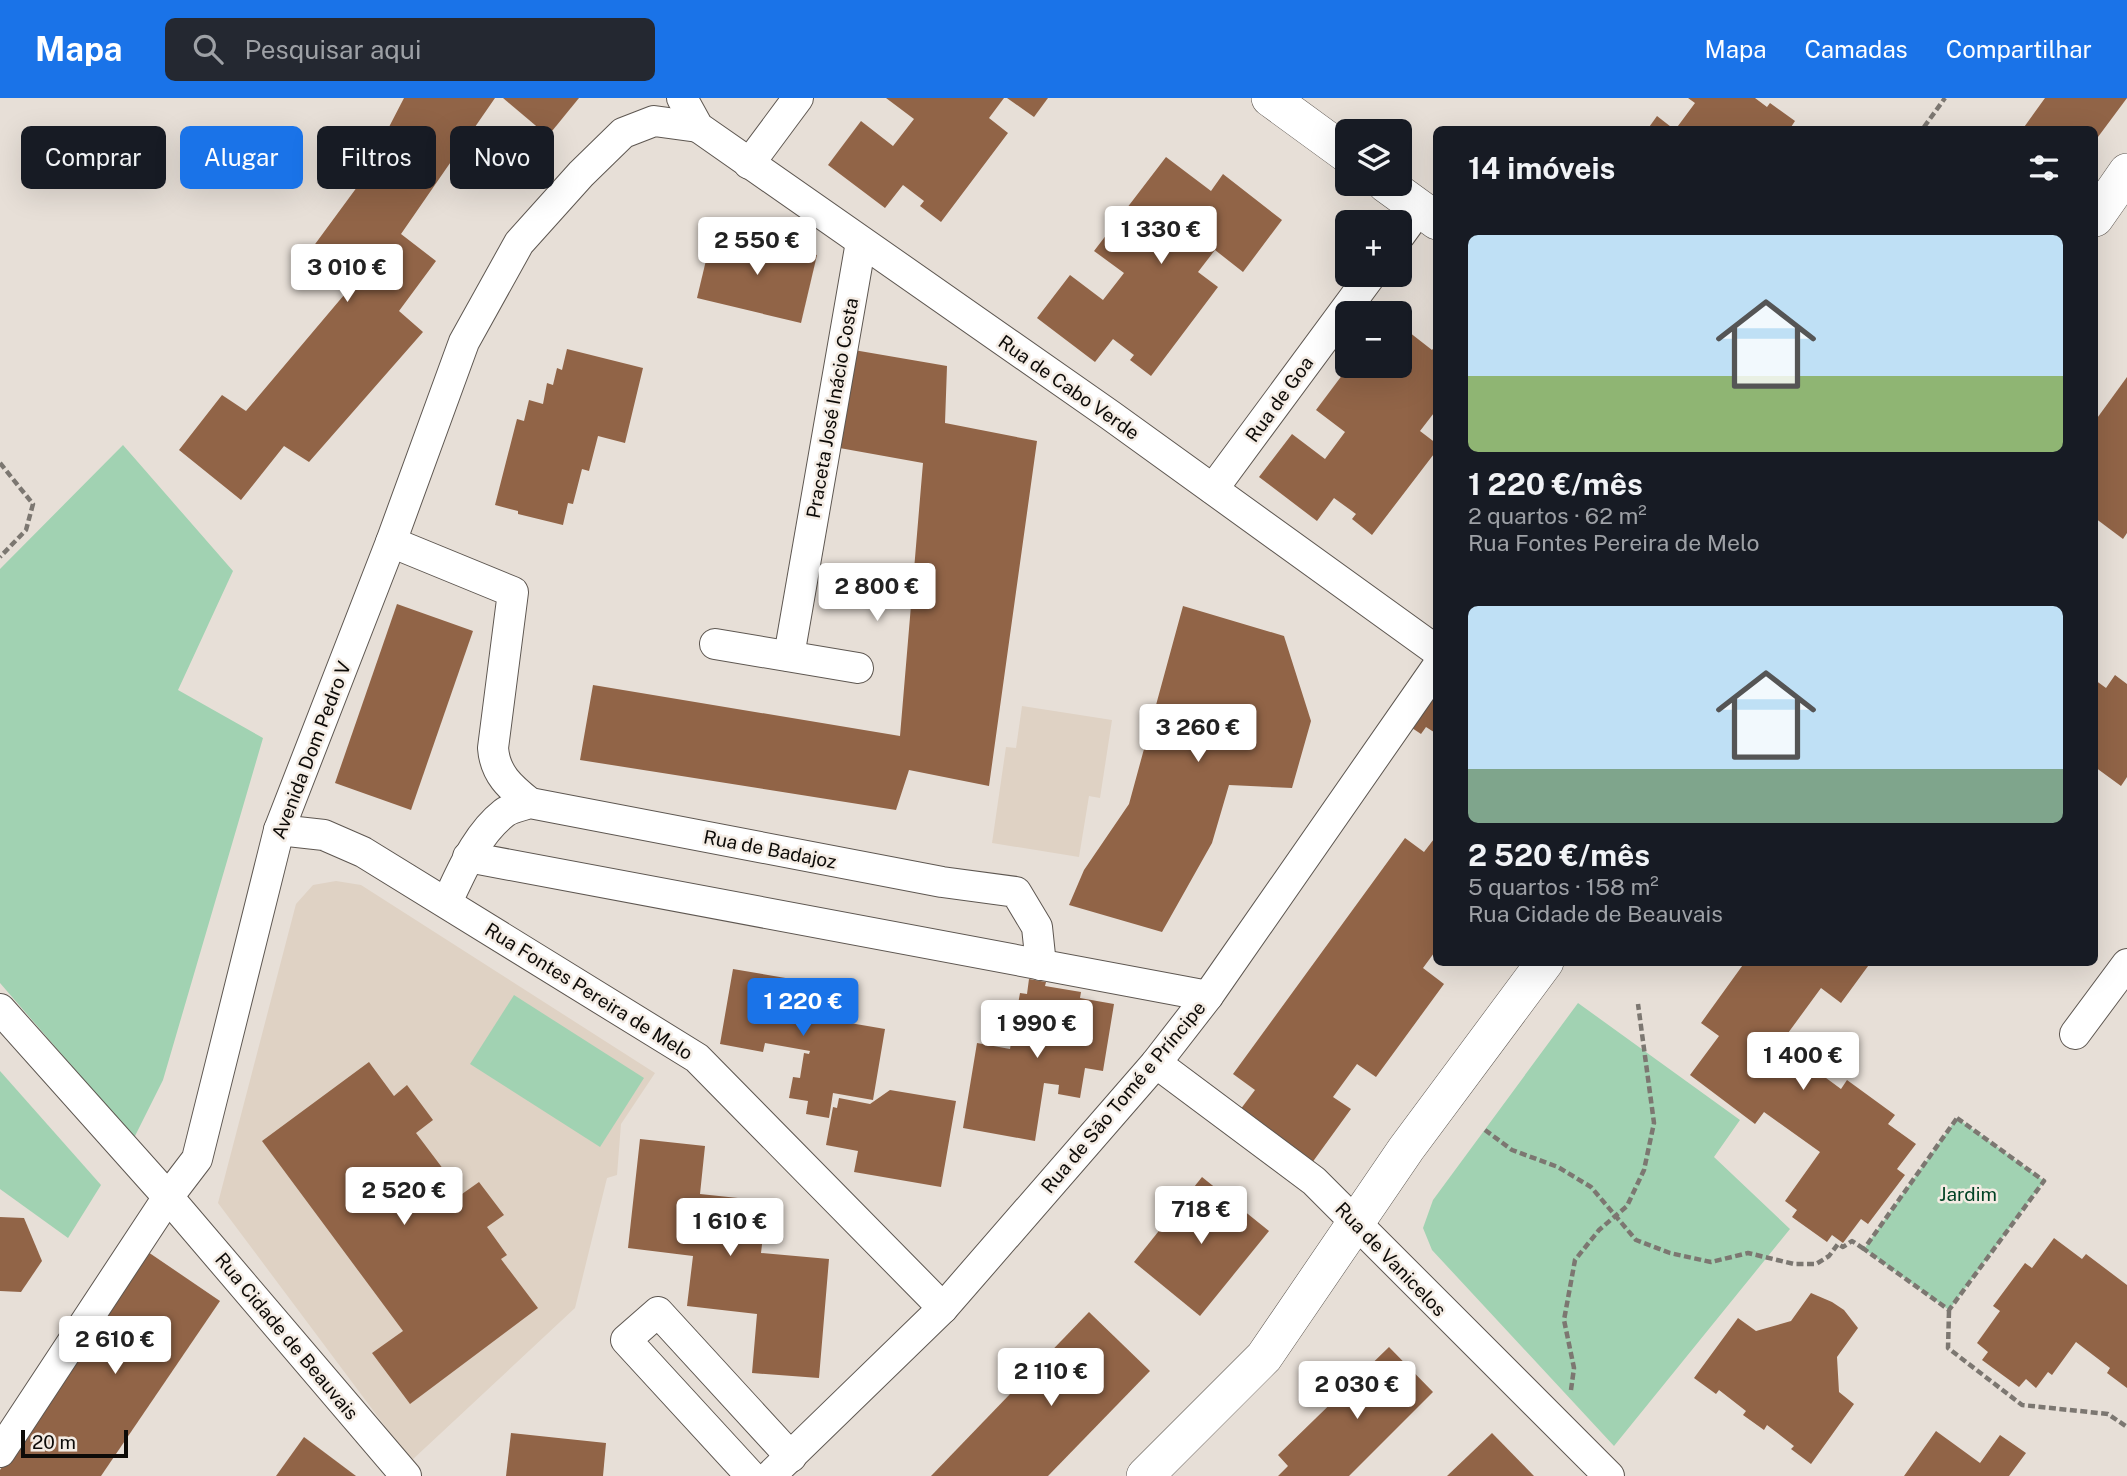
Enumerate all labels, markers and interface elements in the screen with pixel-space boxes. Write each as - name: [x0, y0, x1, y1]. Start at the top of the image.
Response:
- search box: [165, 18, 655, 81]
- text: Mapa: [35, 30, 123, 68]
- icon: search: [189, 30, 227, 68]
- text: Pesquisar aqui: [245, 34, 421, 65]
- text: Mapa: [1705, 35, 1766, 63]
- text: Camadas: [1804, 35, 1908, 63]
- text: Compartilhar: [1946, 35, 2092, 63]
- map controls: [1335, 119, 1412, 378]
- button: layers: [1335, 119, 1412, 196]
- chip: Comprar: [21, 126, 166, 189]
- chip: Alugar: [180, 126, 303, 189]
- chip: Filtros: [317, 126, 436, 189]
- chip: Novo: [450, 126, 554, 189]
- icon: filters: [2025, 149, 2063, 187]
- text: 14 imóveis: [1468, 150, 1615, 186]
- pin: 1 330 €: [1096, 206, 1226, 266]
- button: +: [1335, 210, 1412, 287]
- text: 1 330 €: [1121, 215, 1201, 242]
- pin: 2 550 €: [692, 218, 822, 277]
- text: 2 550 €: [714, 226, 800, 253]
- pin: 3 010 €: [282, 244, 412, 304]
- text: 3 010 €: [307, 253, 387, 280]
- icon: home: [1703, 281, 1829, 407]
- street label: Praceta José Inácio Costa: [802, 296, 862, 520]
- button: −: [1335, 301, 1412, 378]
- street label: Rua de Cabo Verde: [994, 330, 1144, 444]
- street label: Rua de Goa: [1241, 352, 1317, 446]
- text: 1 220 €/mês: [1468, 466, 1643, 502]
- text: 2 quartos · 62 m²: [1468, 502, 1647, 529]
- text: Rua Fontes Pereira de Melo: [1468, 529, 1759, 556]
- pin: 2 800 €: [812, 564, 942, 623]
- text: 2 800 €: [835, 572, 919, 599]
- icon: home: [1703, 652, 1829, 778]
- street label: Avenida Dom Pedro V: [267, 658, 355, 842]
- pin: 3 260 €: [1133, 704, 1263, 764]
- text: 3 260 €: [1155, 713, 1241, 740]
- street label: Rua de Badajoz: [702, 825, 838, 873]
- text: 2 520 €/mês: [1468, 837, 1650, 873]
- text: 5 quartos · 158 m²: [1468, 873, 1659, 900]
- text: Rua Cidade de Beauvais: [1468, 900, 1723, 927]
- street label: Rua Fontes Pereira de Melo: [481, 918, 697, 1064]
- pin: 1 220 €: [738, 978, 868, 1038]
- text: 1 220 €: [763, 987, 843, 1014]
- street label: Rua de São Tomé e Príncipe: [1036, 997, 1210, 1197]
- pin: 1 990 €: [972, 1000, 1102, 1060]
- text: 1 990 €: [997, 1009, 1077, 1036]
- pin: 1 400 €: [1738, 1032, 1868, 1092]
- text: 1 400 €: [1763, 1041, 1843, 1068]
- pin: 2 520 €: [339, 1168, 469, 1227]
- text: 2 520 €: [362, 1176, 446, 1203]
- park label: Jardim: [1939, 1183, 1997, 1205]
- pin: 718 €: [1152, 1186, 1250, 1246]
- text: 718 €: [1171, 1195, 1231, 1222]
- pin: 1 610 €: [665, 1198, 795, 1258]
- street label: Rua de Vanicelos: [1331, 1198, 1451, 1320]
- text: 1 610 €: [692, 1207, 768, 1234]
- street label: Rua Cidade de Beauvais: [211, 1248, 363, 1424]
- pin: 2 610 €: [50, 1316, 180, 1376]
- text: 2 610 €: [75, 1325, 155, 1352]
- pin: 2 110 €: [986, 1348, 1116, 1408]
- text: 2 110 €: [1014, 1357, 1088, 1384]
- pin: 2 030 €: [1292, 1362, 1422, 1421]
- text: 2 030 €: [1315, 1370, 1399, 1397]
- scale bar: [21, 1427, 128, 1459]
- text: 20 m: [32, 1431, 76, 1453]

